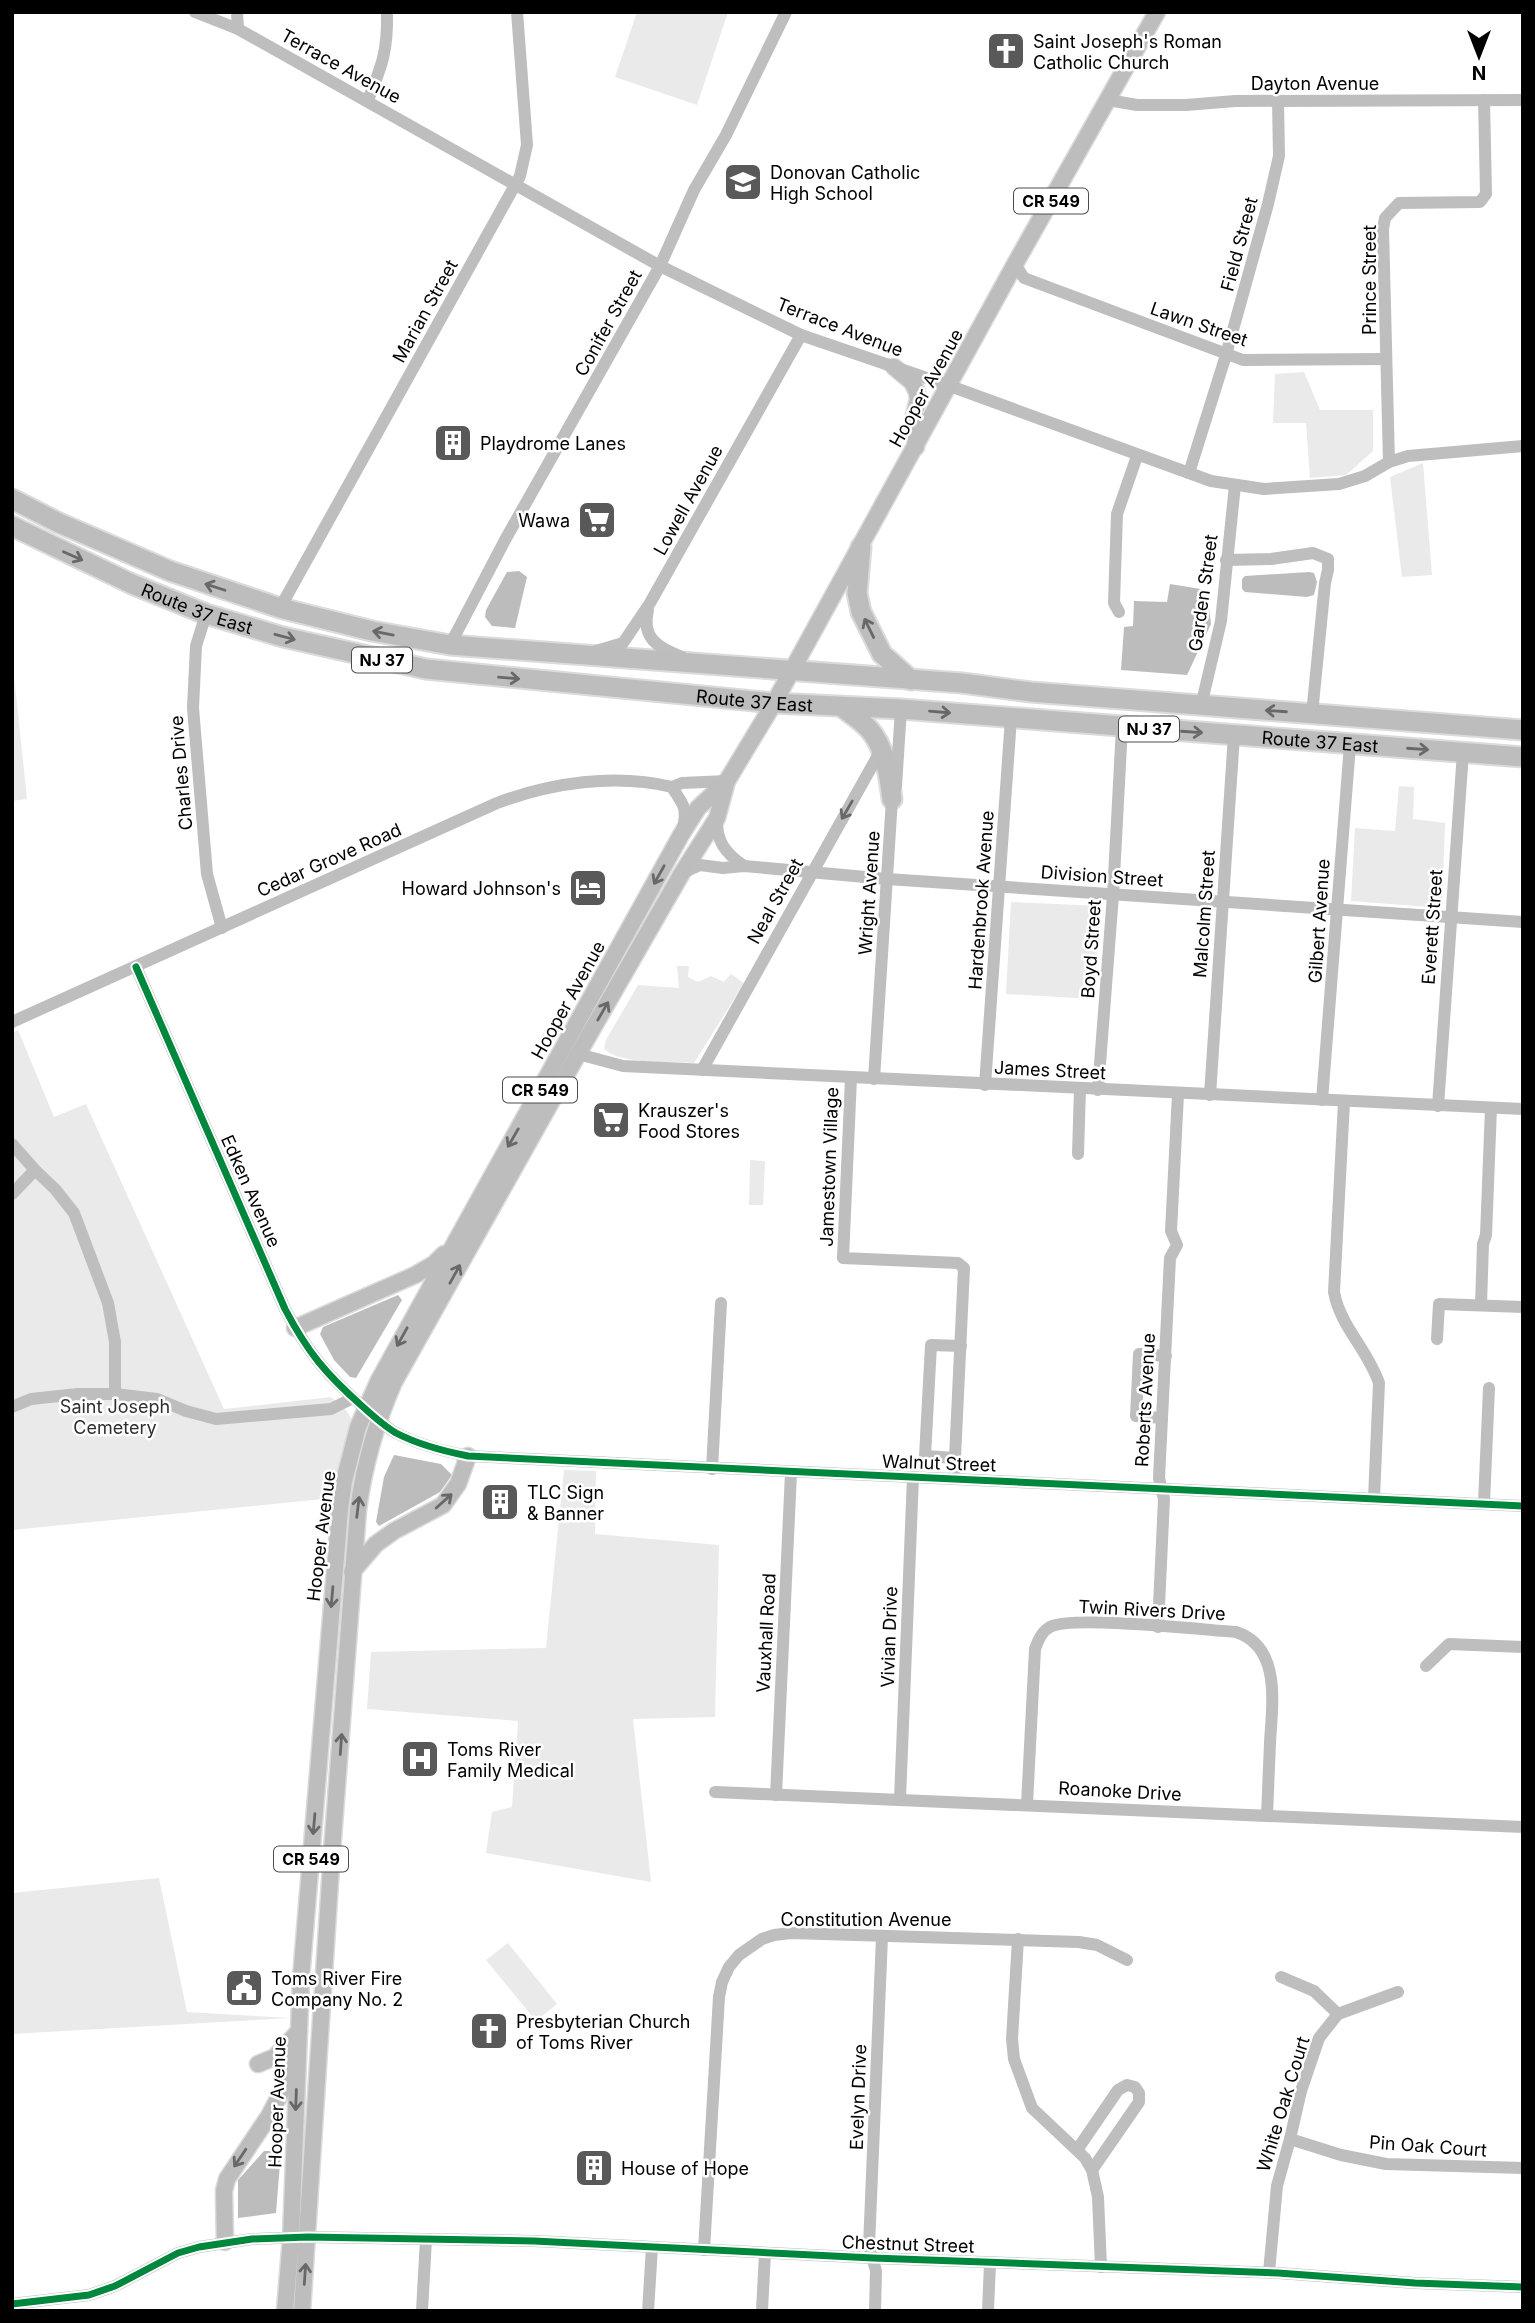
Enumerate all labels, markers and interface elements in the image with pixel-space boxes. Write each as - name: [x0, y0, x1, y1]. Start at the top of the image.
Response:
- north arrow: [1444, 21, 1514, 91]
- street label: Terrace Avenue: [277, 24, 405, 108]
- church icon: Saint Joseph's Roman Catholic Church: [985, 30, 1027, 72]
- place label: Saint Joseph's Roman Catholic Church: [1033, 31, 1222, 73]
- text: N: [1472, 61, 1486, 84]
- street label: Dayton Avenue: [1251, 73, 1379, 94]
- school or university icon: Donovan Catholic High School: [722, 161, 764, 203]
- place label: Donovan Catholic High School: [770, 162, 920, 204]
- road number: CR 549: [1014, 188, 1088, 214]
- street label: Field Street: [1216, 194, 1262, 293]
- street label: Prince Street: [1359, 225, 1380, 335]
- street label: Marian Street: [388, 256, 462, 366]
- street label: Conifer Street: [570, 266, 646, 380]
- street label: Terrace Avenue: [774, 293, 906, 361]
- street label: Lawn Street: [1148, 298, 1251, 350]
- street label: Hooper Avenue: [885, 325, 967, 451]
- building icon: Playdrome Lanes: [432, 422, 474, 464]
- place label: Playdrome Lanes: [480, 433, 626, 454]
- street label: Lowell Avenue: [649, 441, 727, 559]
- supermarket icon: Wawa: [576, 499, 618, 541]
- place label: Wawa: [518, 510, 570, 531]
- street label: Garden Street: [1184, 533, 1222, 653]
- one-way arrow: [62, 550, 83, 563]
- street label: Route 37 East: [139, 579, 255, 638]
- one-way arrow: [204, 580, 226, 592]
- one-way arrow: [862, 618, 876, 639]
- one-way arrow: [372, 625, 395, 639]
- one-way arrow: [274, 631, 296, 644]
- road number: NJ 37: [352, 648, 412, 673]
- one-way arrow: [497, 672, 520, 685]
- street label: Route 37 East: [695, 685, 813, 715]
- one-way arrow: [1265, 705, 1288, 718]
- one-way arrow: [929, 706, 951, 719]
- street label: Charles Drive: [166, 715, 196, 831]
- road number: NJ 37: [1119, 716, 1179, 742]
- one-way arrow: [1180, 726, 1202, 739]
- street label: Route 37 East: [1261, 726, 1379, 756]
- one-way arrow: [1407, 743, 1429, 756]
- one-way arrow: [840, 799, 854, 819]
- street label: Hardenbrook Avenue: [964, 810, 998, 990]
- street label: Cedar Grove Road: [254, 819, 404, 901]
- street label: Wright Avenue: [854, 830, 884, 956]
- street label: Malcolm Street: [1189, 849, 1219, 978]
- street label: Neal Street: [743, 854, 807, 947]
- street label: Gilbert Avenue: [1304, 858, 1334, 984]
- street label: Division Street: [1040, 861, 1164, 891]
- one-way arrow: [652, 864, 666, 884]
- hotel icon: Howard Johnson's: [567, 867, 609, 909]
- street label: Everett Street: [1418, 869, 1447, 985]
- place label: Howard Johnson's: [402, 878, 561, 899]
- street label: Boyd Street: [1077, 899, 1105, 999]
- street label: Hooper Avenue: [527, 937, 609, 1063]
- one-way arrow: [596, 1002, 610, 1022]
- street label: James Street: [994, 1057, 1107, 1083]
- road number: CR 549: [503, 1078, 577, 1102]
- street label: Jamestown Village: [816, 1087, 842, 1247]
- supermarket icon: Krauszer's Food Stores: [590, 1099, 632, 1141]
- place label: Krauszer's Food Stores: [638, 1100, 740, 1142]
- one-way arrow: [506, 1127, 519, 1148]
- street label: Edken Avenue: [217, 1132, 285, 1250]
- one-way arrow: [448, 1264, 462, 1284]
- one-way arrow: [395, 1326, 409, 1346]
- street label: Roberts Avenue: [1131, 1332, 1159, 1468]
- park label: Saint Joseph Cemetery: [60, 1396, 170, 1438]
- street label: Walnut Street: [882, 1451, 997, 1475]
- street label: Hooper Avenue: [303, 1469, 339, 1603]
- building icon: TLC Sign & Banner: [479, 1481, 521, 1523]
- place label: TLC Sign & Banner: [527, 1482, 604, 1524]
- one-way arrow: [435, 1493, 453, 1509]
- one-way arrow: [352, 1496, 365, 1518]
- street label: Vauxhall Road: [752, 1573, 780, 1693]
- one-way arrow: [325, 1585, 338, 1608]
- street label: Vivian Drive: [877, 1586, 901, 1688]
- street label: Twin Rivers Drive: [1078, 1596, 1226, 1624]
- one-way arrow: [335, 1733, 348, 1756]
- hospital icon: Toms River Family Medical: [399, 1738, 441, 1780]
- place label: Toms River Family Medical: [447, 1739, 574, 1781]
- street label: Roanoke Drive: [1058, 1777, 1182, 1805]
- one-way arrow: [307, 1812, 320, 1835]
- road number: CR 549: [274, 1846, 348, 1871]
- street label: Constitution Avenue: [781, 1909, 951, 1930]
- public building icon: Toms River Fire Company No. 2: [223, 1967, 265, 2009]
- place label: Toms River Fire Company No. 2: [271, 1968, 403, 2010]
- church icon: Presbyterian Church of Toms River: [468, 2010, 510, 2052]
- place label: Presbyterian Church of Toms River: [516, 2011, 690, 2053]
- street label: White Oak Court: [1252, 2034, 1314, 2174]
- street label: Hooper Avenue: [264, 2036, 290, 2168]
- street label: Evelyn Drive: [846, 2044, 870, 2150]
- one-way arrow: [290, 2088, 303, 2111]
- street label: Pin Oak Court: [1368, 2131, 1488, 2161]
- building icon: House of Hope: [573, 2147, 615, 2189]
- one-way arrow: [233, 2148, 247, 2167]
- place label: House of Hope: [621, 2158, 749, 2179]
- street label: Chestnut Street: [841, 2231, 975, 2257]
- one-way arrow: [299, 2263, 312, 2286]

